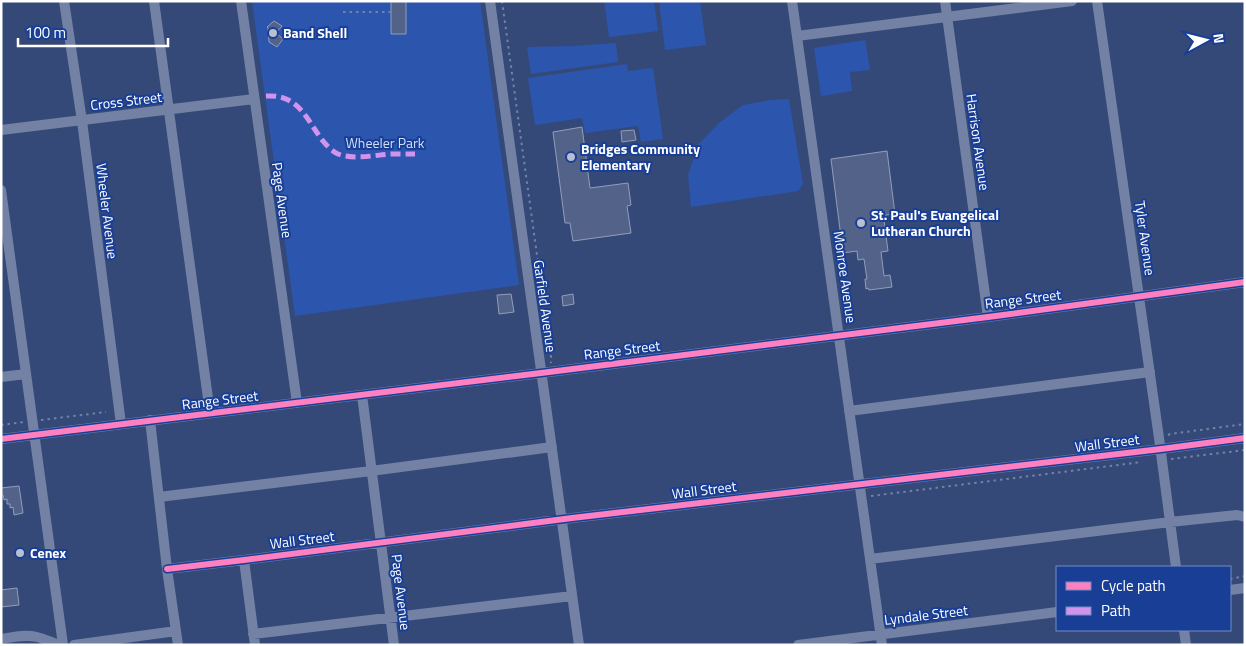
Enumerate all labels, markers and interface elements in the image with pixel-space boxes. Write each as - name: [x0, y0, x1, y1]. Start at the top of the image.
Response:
- scale bar: [18, 15, 168, 47]
- north arrow: [1181, 15, 1231, 65]
- text: 100 m: [25, 21, 66, 44]
- place label: Band Shell: [283, 22, 347, 43]
- marker: Band Shell: [267, 27, 279, 39]
- text: N: [1208, 32, 1230, 44]
- street label: Cross Street: [89, 86, 163, 115]
- street label: Harrison Avenue: [961, 92, 996, 192]
- park label: Wheeler Park: [345, 132, 425, 153]
- place label: Bridges Community Elementary: [581, 138, 700, 175]
- marker: Bridges Community Elementary: [565, 151, 577, 163]
- street label: Page Avenue: [267, 161, 298, 239]
- street label: Wheeler Avenue: [91, 162, 124, 260]
- street label: Tyler Avenue: [1130, 199, 1161, 277]
- place label: St. Paul's Evangelical Lutheran Church: [871, 204, 999, 241]
- marker: St. Paul's Evangelical Lutheran Church: [855, 217, 867, 229]
- street label: Monroe Avenue: [829, 230, 862, 324]
- street label: Garfield Avenue: [529, 259, 562, 353]
- street label: Range Street: [984, 283, 1062, 314]
- street label: Range Street: [583, 334, 661, 365]
- street label: Range Street: [181, 384, 259, 415]
- street label: Wall Street: [1073, 428, 1140, 457]
- street label: Wall Street: [670, 475, 737, 504]
- street label: Wall Street: [268, 525, 335, 554]
- place label: Cenex: [30, 542, 67, 563]
- marker: Cenex: [14, 547, 26, 559]
- street label: Page Avenue: [386, 553, 417, 631]
- legend: [1056, 566, 1231, 631]
- text: Cycle path: [1101, 574, 1166, 597]
- street label: Lyndale Street: [883, 599, 969, 630]
- text: Path: [1101, 599, 1131, 622]

